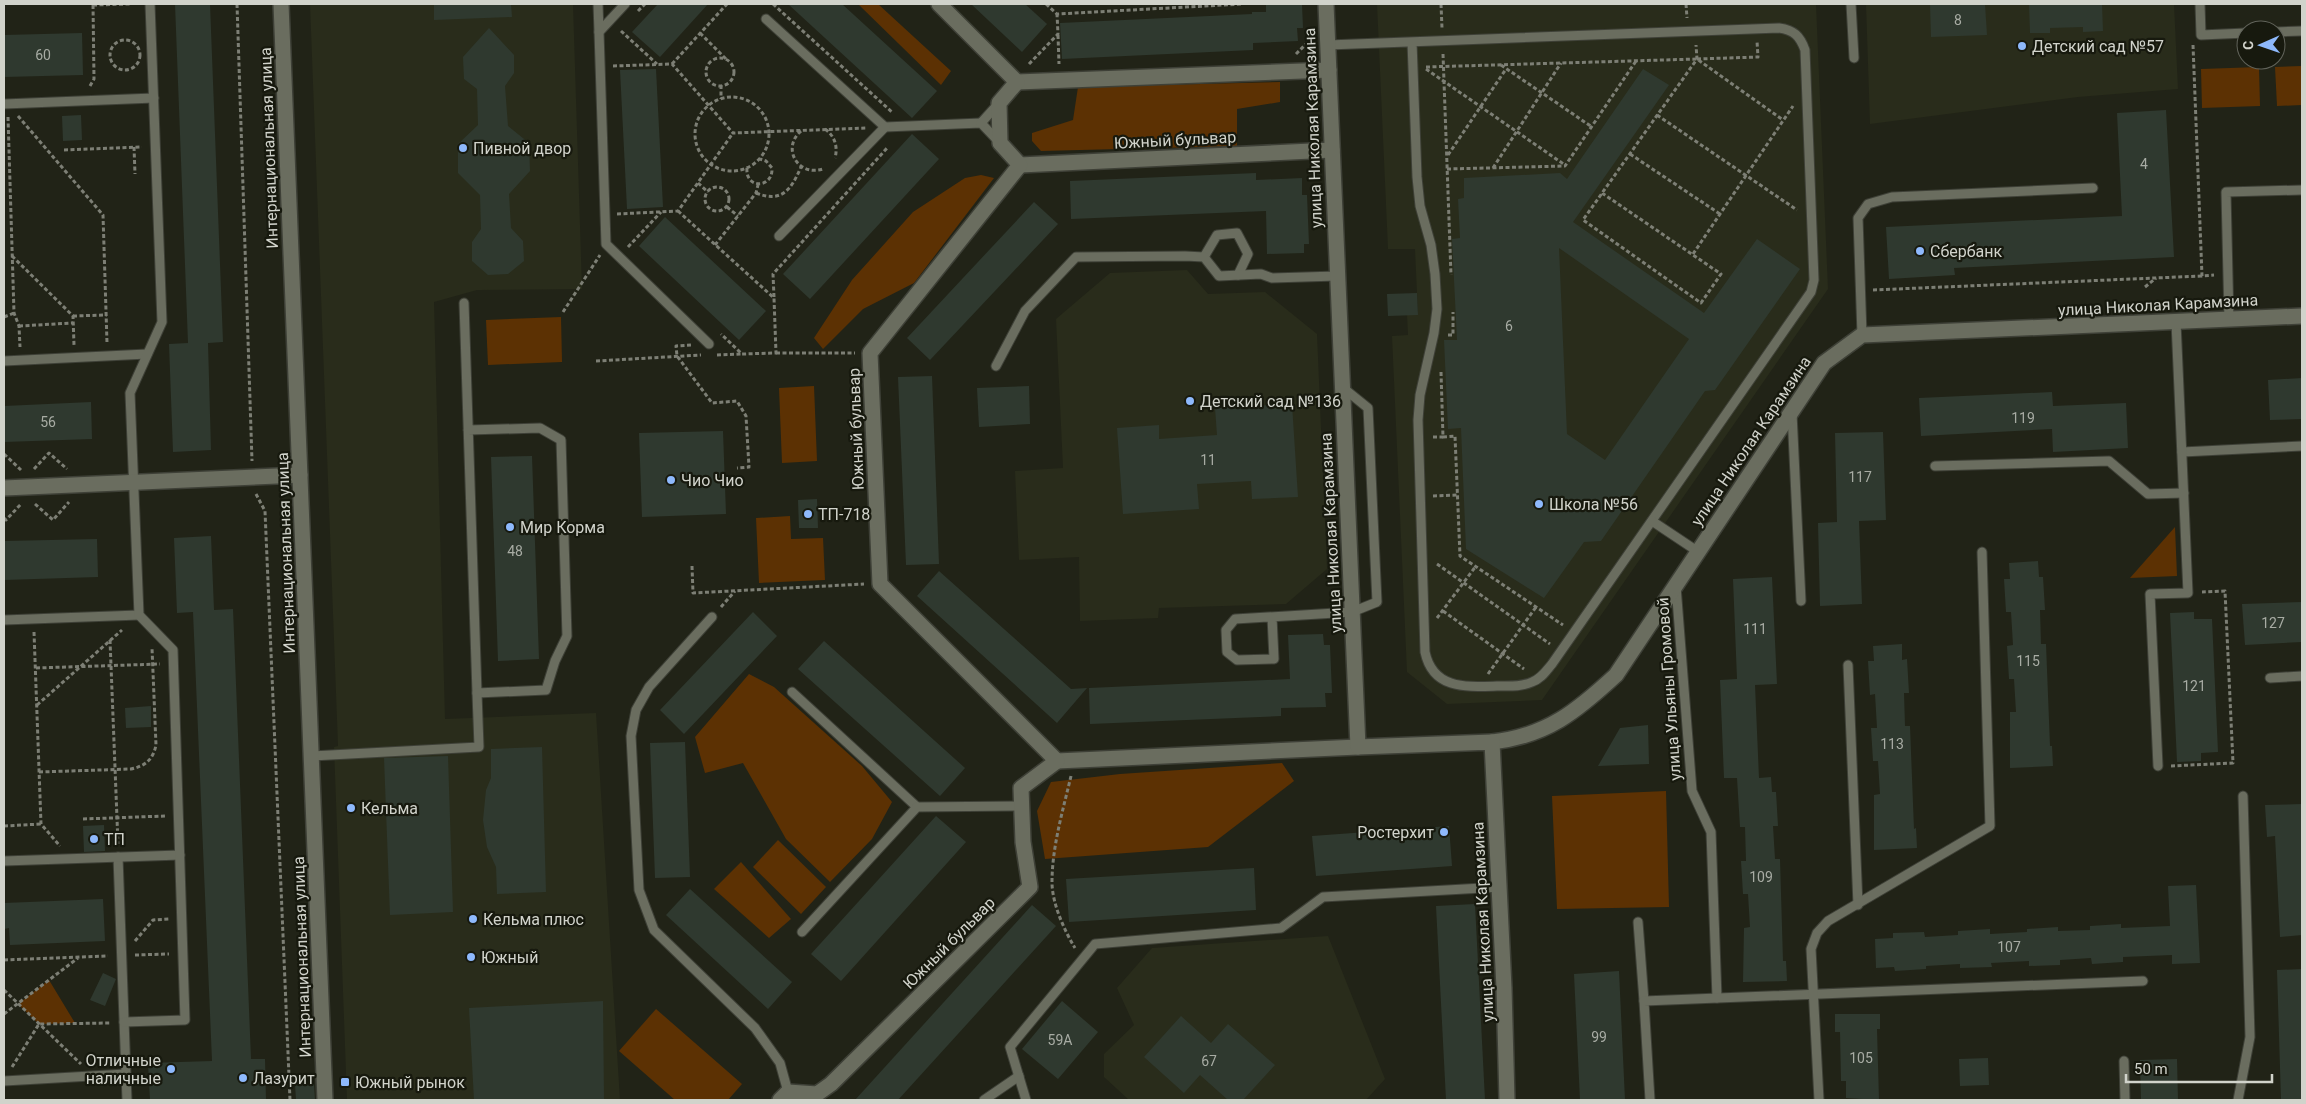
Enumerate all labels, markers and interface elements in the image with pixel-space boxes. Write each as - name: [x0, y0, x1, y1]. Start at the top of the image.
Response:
- house number: 8: [1954, 12, 1962, 28]
- north arrow: [2236, 20, 2286, 70]
- street label: улица Николая Карамзина: [1300, 27, 1326, 229]
- place label: Детский сад №57: [2032, 37, 2164, 56]
- marker: Детский сад №57: [2016, 40, 2028, 52]
- text: С: [2240, 41, 2256, 50]
- house number: 60: [35, 47, 51, 63]
- street label: Интернациональная улица: [256, 47, 282, 249]
- street label: Южный бульвар: [1113, 127, 1237, 153]
- place label: Пивной двор: [473, 139, 571, 158]
- marker: Пивной двор: [457, 142, 469, 154]
- house number: 4: [2140, 156, 2148, 172]
- place label: Сбербанк: [1930, 242, 2003, 261]
- marker: Сбербанк: [1914, 245, 1926, 257]
- street label: улица Николая Карамзина: [2057, 290, 2259, 320]
- house number: 6: [1505, 318, 1513, 334]
- street label: улица Николая Карамзина: [1687, 353, 1815, 529]
- street label: Южный бульвар: [844, 368, 868, 490]
- place label: Детский сад №136: [1200, 392, 1341, 411]
- marker: Детский сад №136: [1184, 395, 1196, 407]
- house number: 119: [2011, 410, 2035, 426]
- house number: 56: [40, 414, 56, 430]
- street label: улица Николая Карамзина: [1316, 432, 1346, 634]
- street label: Интернациональная улица: [273, 452, 299, 654]
- house number: 11: [1200, 452, 1216, 468]
- house number: 117: [1848, 469, 1872, 485]
- place label: Чио Чио: [681, 471, 744, 490]
- marker: Чио Чио: [665, 474, 677, 486]
- place label: Школа №56: [1549, 495, 1638, 514]
- marker: Школа №56: [1533, 498, 1545, 510]
- place label: ТП-718: [818, 505, 870, 524]
- marker: ТП-718: [802, 508, 814, 520]
- place label: Мир Корма: [520, 518, 605, 537]
- marker: Мир Корма: [504, 521, 516, 533]
- house number: 48: [507, 543, 523, 559]
- street label: улица Ульяны Громовой: [1653, 597, 1685, 781]
- house number: 127: [2261, 615, 2285, 631]
- house number: 111: [1743, 621, 1767, 637]
- house number: 115: [2016, 653, 2040, 669]
- house number: 121: [2182, 678, 2206, 694]
- house number: 113: [1880, 736, 1904, 752]
- place label: Кельма: [361, 799, 418, 818]
- marker: Кельма: [345, 802, 357, 814]
- street label: улица Николая Карамзина: [1468, 821, 1498, 1023]
- place label: Ростерхит: [1357, 823, 1434, 842]
- marker: Ростерхит: [1438, 826, 1450, 838]
- place label: ТП: [104, 830, 125, 849]
- marker: ТП: [88, 833, 100, 845]
- street label: Интернациональная улица: [289, 856, 315, 1058]
- house number: 109: [1749, 869, 1773, 885]
- street label: Южный бульвар: [899, 893, 999, 993]
- place label: Кельма плюс: [483, 910, 584, 929]
- marker: Кельма плюс: [467, 913, 479, 925]
- house number: 107: [1997, 939, 2021, 955]
- place label: Южный: [481, 948, 538, 967]
- marker: Южный: [465, 951, 477, 963]
- house number: 99: [1591, 1029, 1607, 1045]
- house number: 59А: [1048, 1032, 1072, 1048]
- house number: 105: [1849, 1050, 1873, 1066]
- place label: Отличные наличные: [86, 1051, 161, 1088]
- scale bar: [2126, 1052, 2272, 1084]
- house number: 67: [1201, 1053, 1217, 1069]
- text: 50 m: [2134, 1060, 2168, 1078]
- marker: Отличные наличные: [165, 1063, 177, 1075]
- place label: Лазурит: [253, 1069, 315, 1088]
- marker: Лазурит: [237, 1072, 249, 1084]
- place label: Южный рынок: [355, 1073, 465, 1092]
- marker: Южный рынок: [339, 1076, 351, 1088]

